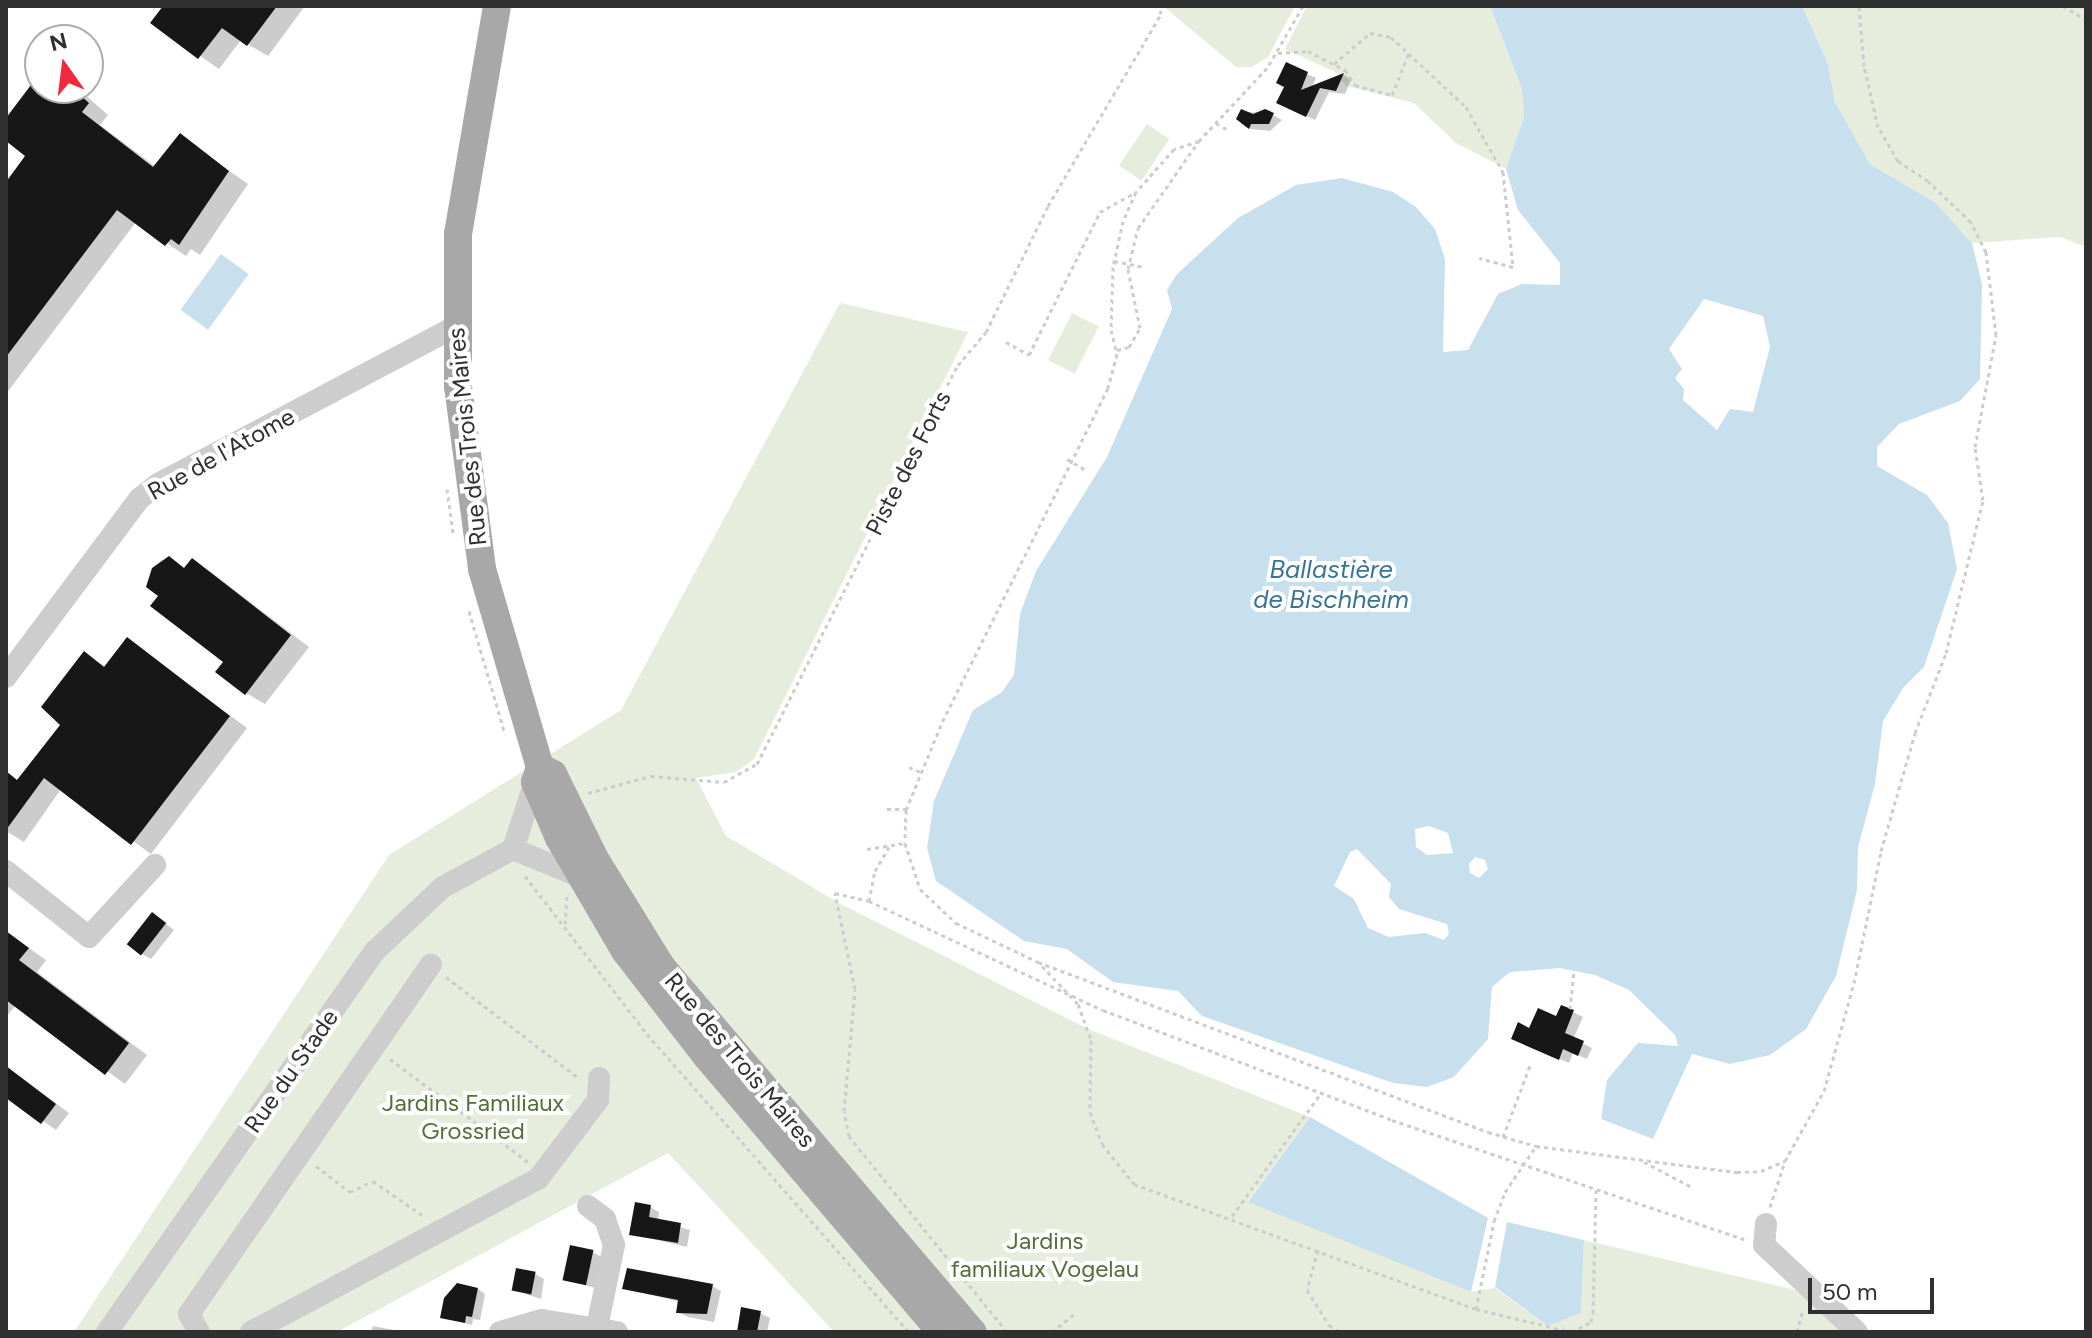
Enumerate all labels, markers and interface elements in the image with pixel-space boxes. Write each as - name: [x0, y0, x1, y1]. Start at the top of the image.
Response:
- north arrow: [24, 24, 104, 104]
- text: N: [47, 27, 70, 57]
- street label: Rue des Trois Maires: [441, 327, 493, 547]
- street label: Piste des Forts: [859, 386, 957, 540]
- street label: Rue de l'Atome: [143, 402, 299, 506]
- water label: Ballastière de Bischheim: [1253, 554, 1409, 616]
- street label: Rue des Trois Maires: [659, 967, 821, 1153]
- street label: Rue du Stade: [238, 1004, 344, 1138]
- park label: Jardins Familiaux Grossried: [382, 1089, 564, 1145]
- park label: Jardins familiaux Vogelau: [951, 1227, 1139, 1283]
- scale bar: [1812, 1262, 1938, 1312]
- text: 50 m: [1822, 1277, 1878, 1306]

